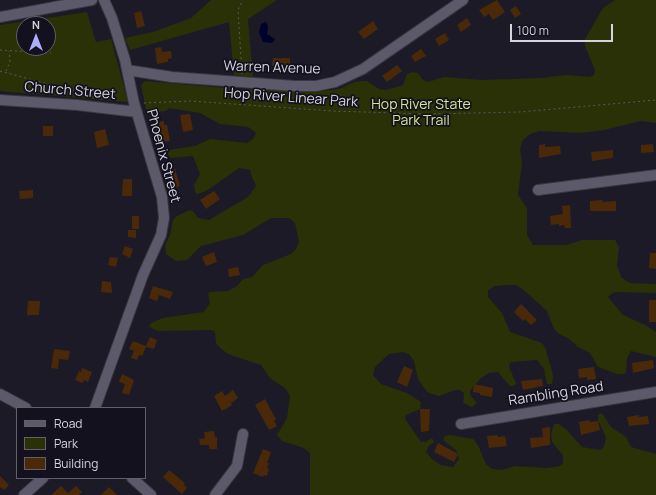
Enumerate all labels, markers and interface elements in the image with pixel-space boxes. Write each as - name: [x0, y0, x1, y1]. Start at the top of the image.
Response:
- north arrow: [16, 16, 56, 56]
- scale bar: [512, 16, 615, 42]
- text: N: [32, 17, 40, 32]
- text: 100 m: [517, 22, 549, 39]
- street label: Warren Avenue: [223, 58, 321, 78]
- street label: Church Street: [24, 79, 116, 103]
- street label: Hop River Linear Park: [223, 85, 359, 111]
- park label: Hop River State Park Trail: [371, 97, 471, 130]
- street label: Phoenix Street: [142, 108, 184, 204]
- street label: Rambling Road: [507, 378, 605, 410]
- legend: [16, 407, 146, 479]
- text: Road: [54, 415, 82, 432]
- text: Park: [54, 435, 78, 452]
- text: Building: [54, 455, 98, 472]

